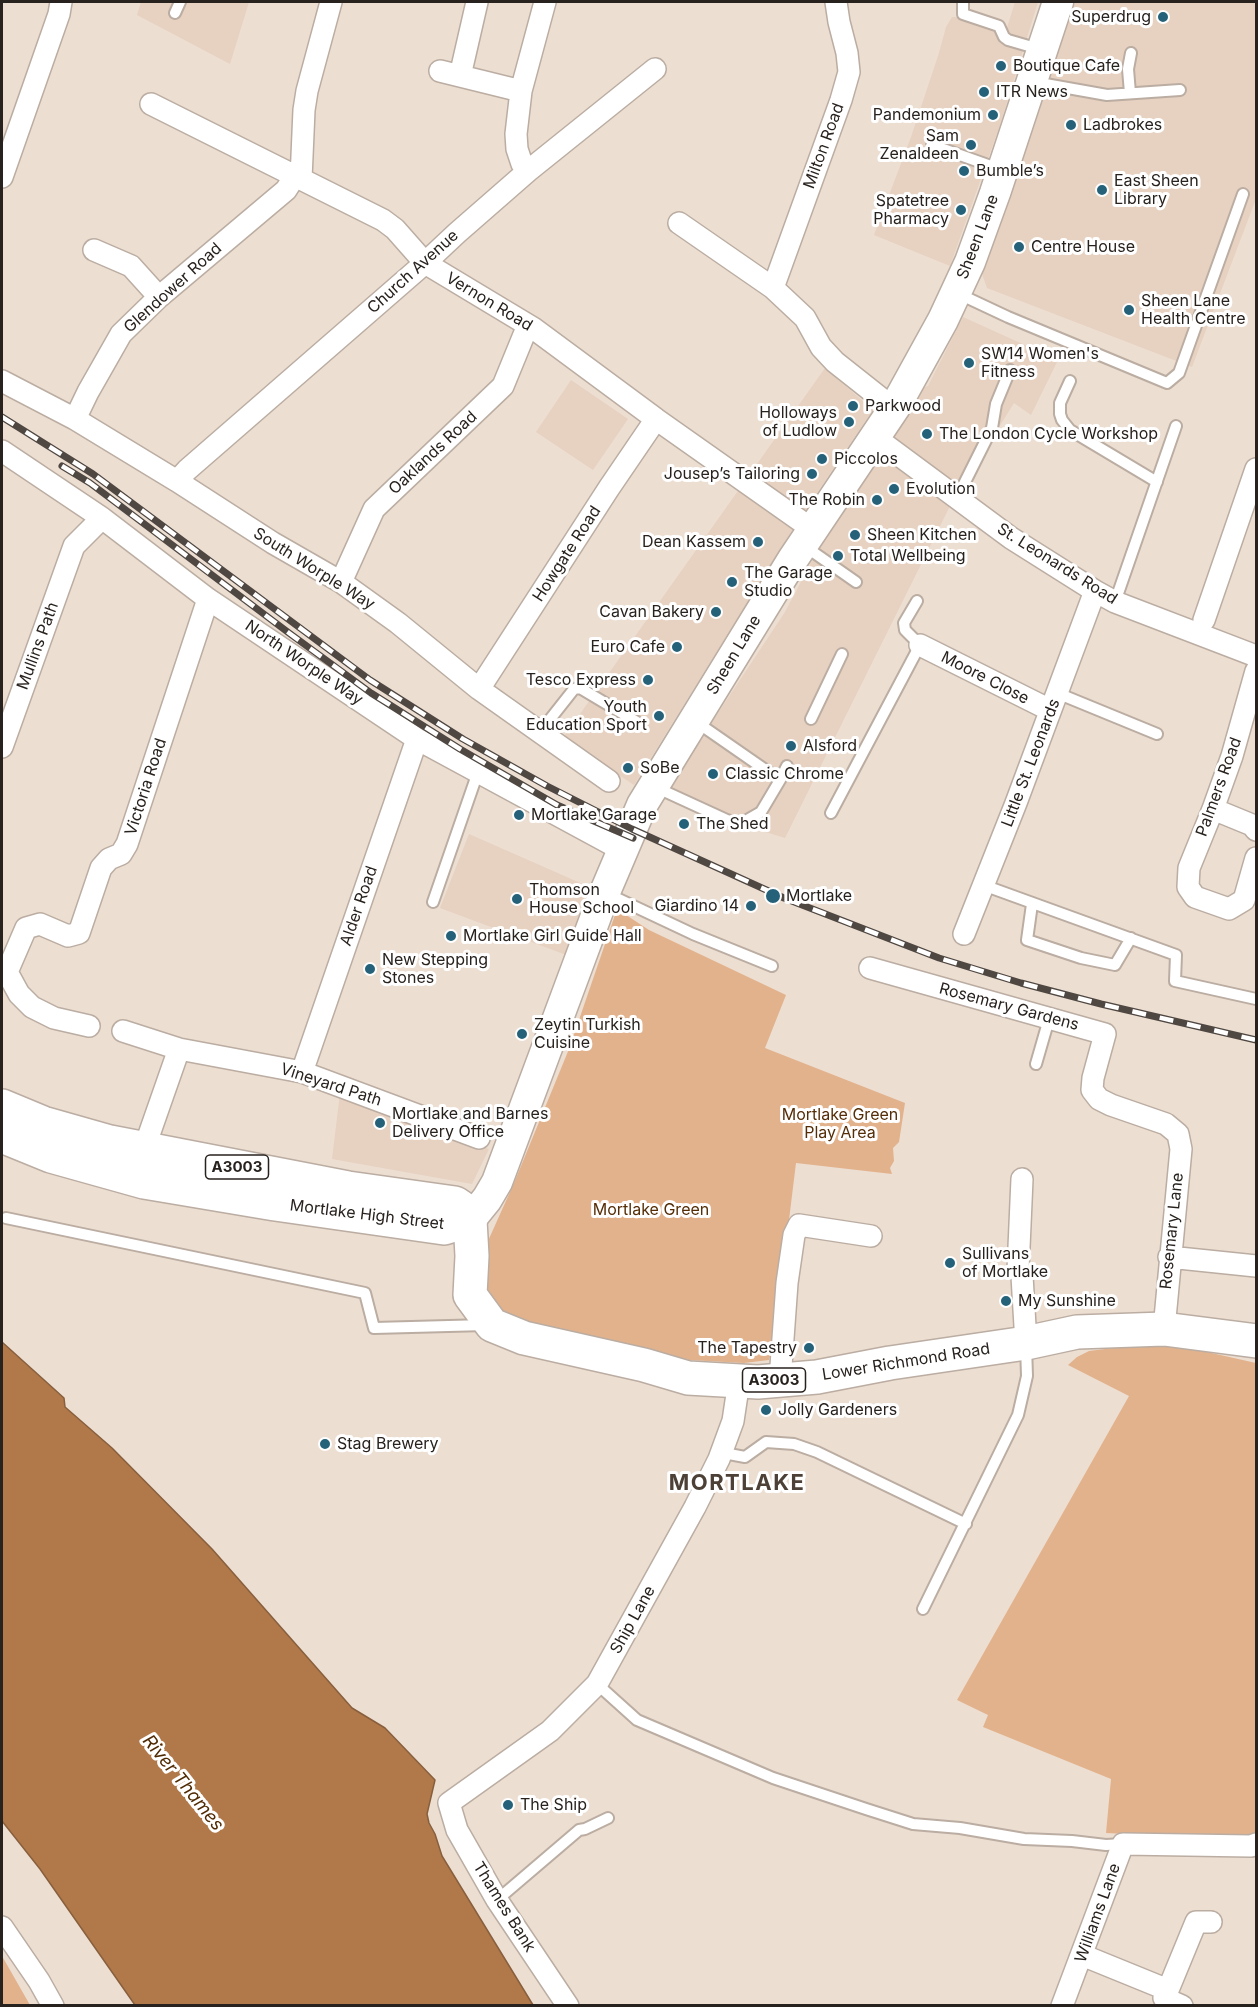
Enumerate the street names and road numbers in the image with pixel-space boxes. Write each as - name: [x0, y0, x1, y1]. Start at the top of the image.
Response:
- street label: Milton Road: [800, 101, 848, 191]
- street label: Sheen Lane: [953, 192, 1003, 282]
- street label: Church Avenue: [364, 226, 462, 318]
- street label: Glendower Road: [120, 239, 226, 337]
- street label: Vernon Road: [442, 269, 536, 335]
- street label: Oaklands Road: [385, 407, 481, 499]
- street label: Howgate Road: [529, 503, 605, 605]
- street label: St. Leonards Road: [993, 519, 1121, 609]
- street label: South Worple Way: [250, 524, 378, 614]
- street label: Mullins Path: [13, 600, 63, 692]
- street label: Sheen Lane: [703, 612, 765, 698]
- street label: North Worple Way: [241, 616, 367, 710]
- street label: Moore Close: [938, 648, 1032, 708]
- street label: Little St. Leonards: [998, 696, 1064, 830]
- street label: Palmers Road: [1192, 735, 1246, 839]
- street label: Victoria Road: [121, 736, 171, 838]
- street label: Alder Road: [336, 864, 382, 948]
- street label: Rosemary Gardens: [937, 979, 1081, 1035]
- street label: Vineyard Path: [278, 1060, 384, 1110]
- road number: A3003: [206, 1155, 268, 1179]
- street label: Rosemary Lane: [1156, 1172, 1188, 1290]
- street label: Mortlake High Street: [289, 1196, 445, 1234]
- street label: Lower Richmond Road: [821, 1339, 991, 1385]
- road number: A3003: [742, 1368, 806, 1392]
- street label: Ship Lane: [606, 1583, 660, 1657]
- street label: Thames Bank: [469, 1858, 539, 1956]
- street label: Williams Lane: [1071, 1861, 1125, 1965]

